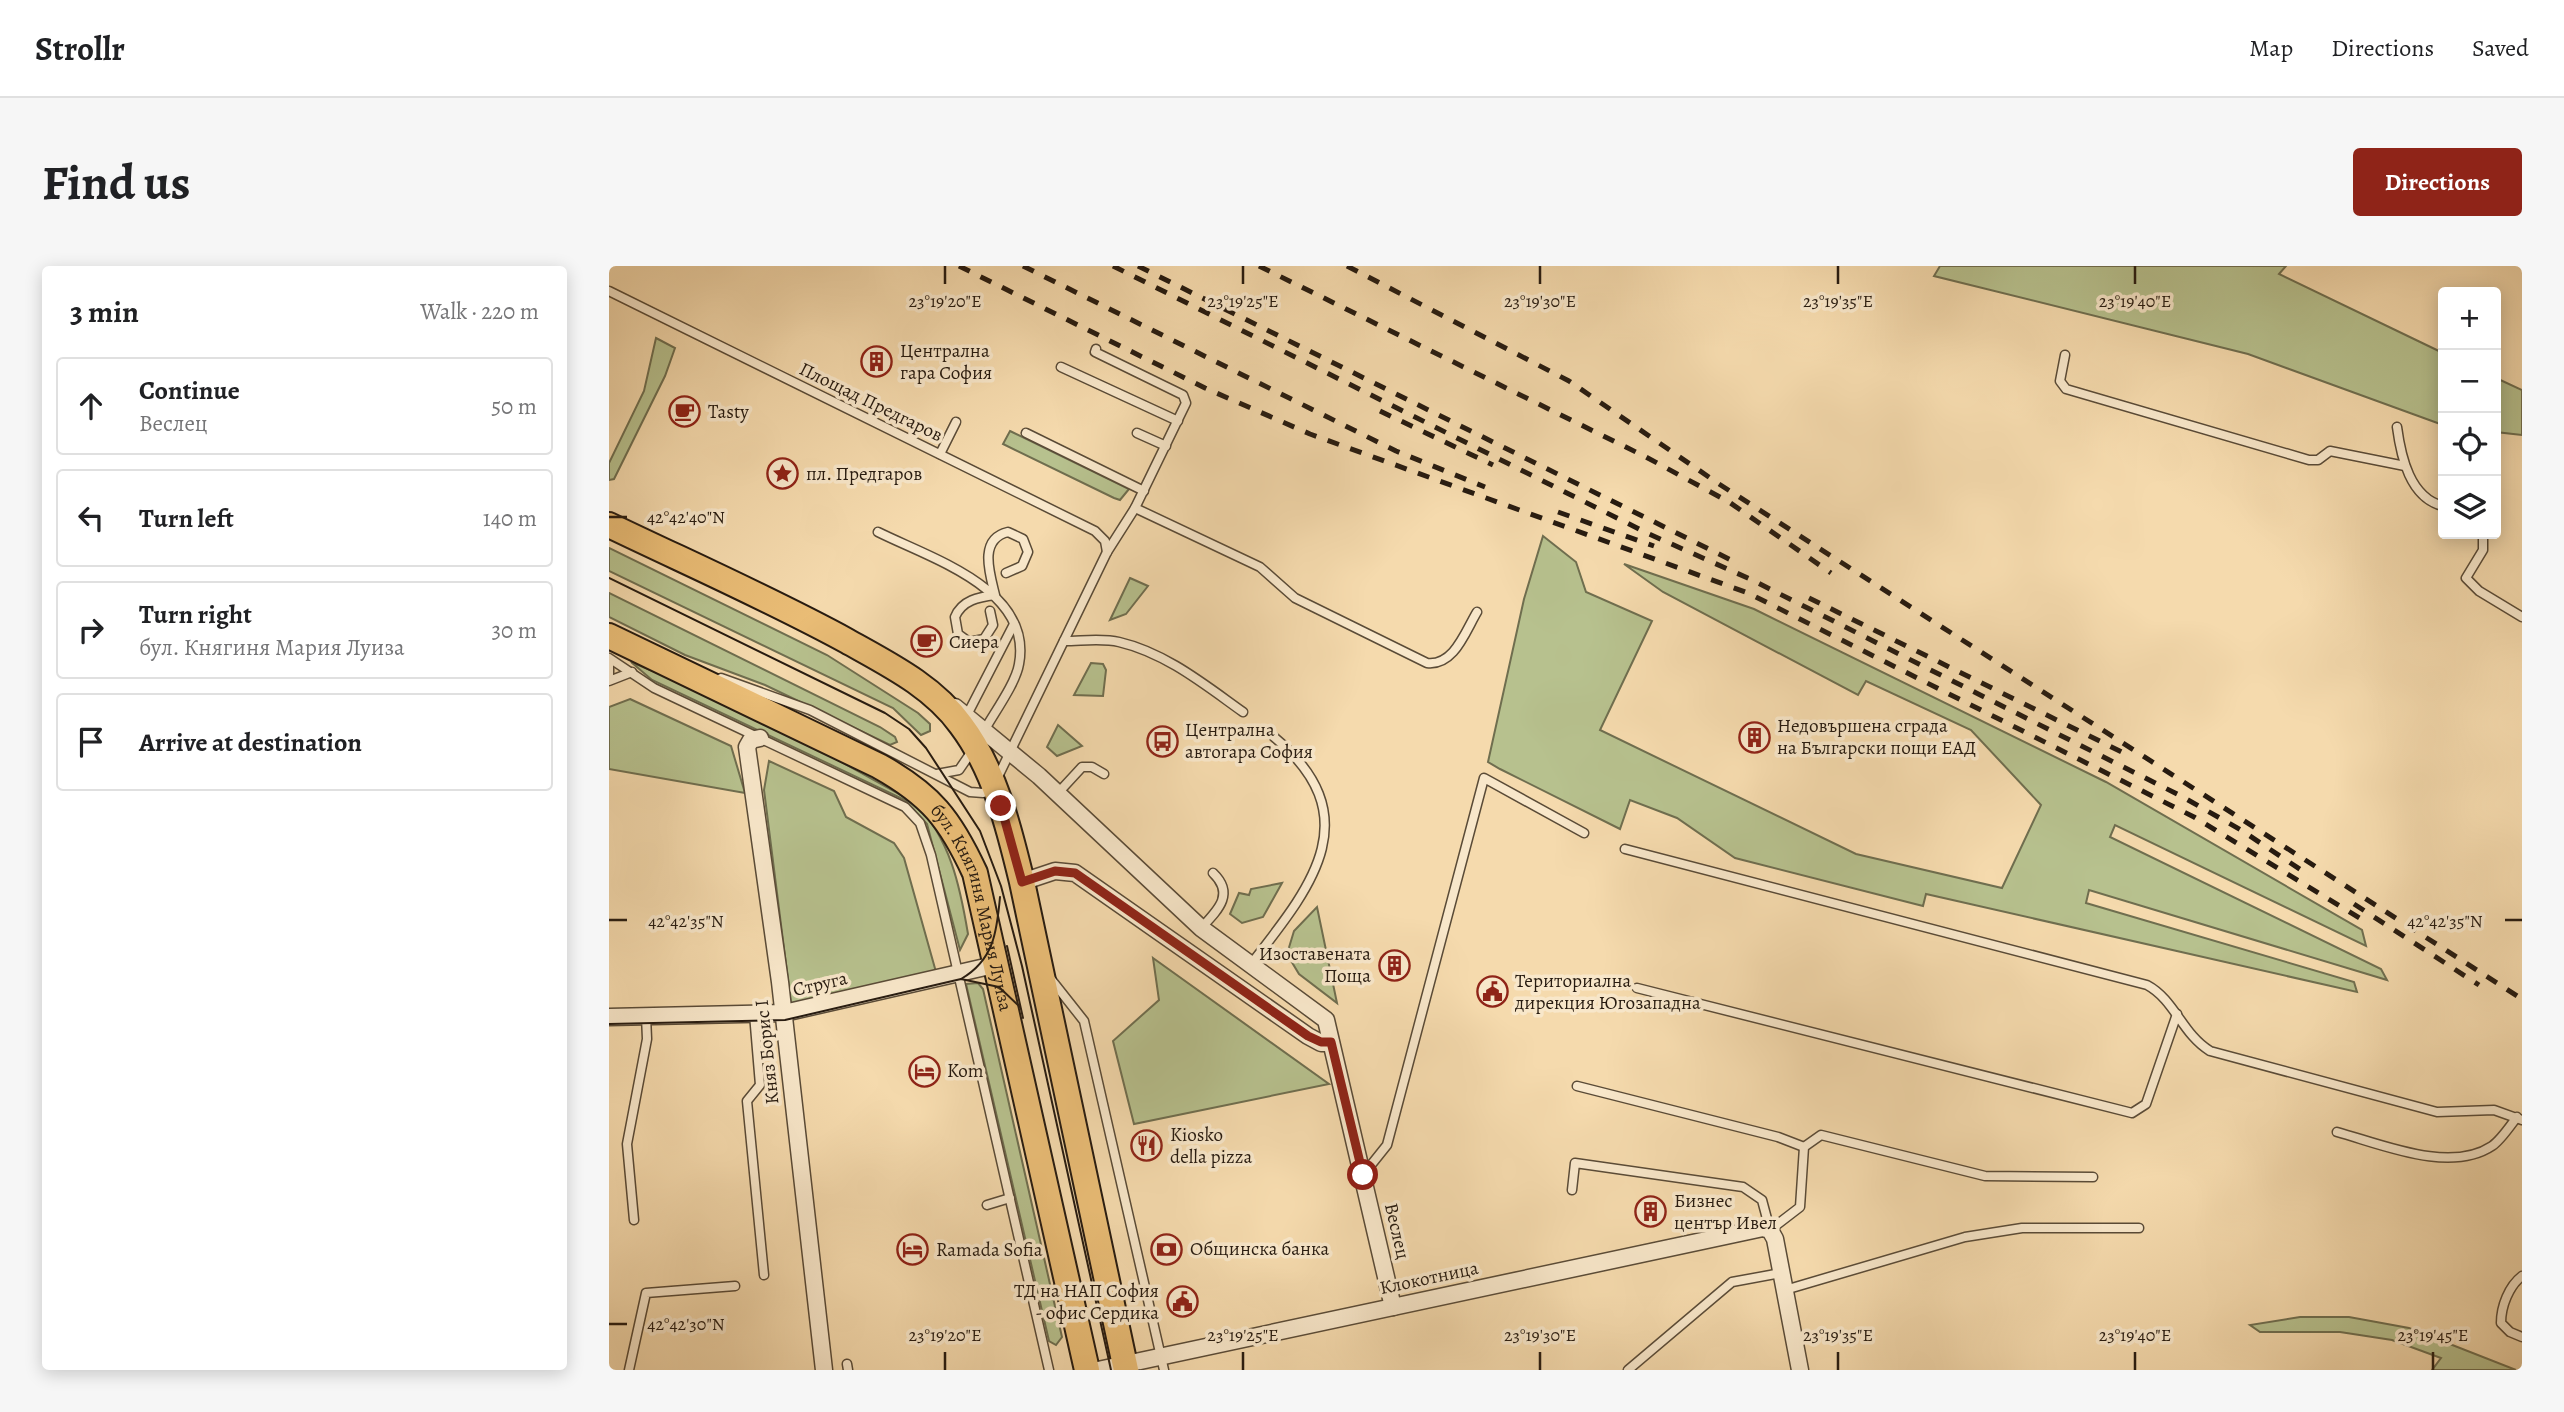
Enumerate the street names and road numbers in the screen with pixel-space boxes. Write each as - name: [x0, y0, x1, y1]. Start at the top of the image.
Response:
- street label: Площад Предгаров: [795, 356, 947, 448]
- street label: бул. Княгиня Мария Луиза: [924, 798, 1019, 1014]
- street label: Струга: [790, 965, 850, 1003]
- street label: Княз Борис I: [749, 998, 785, 1106]
- street label: Веслец: [1378, 1200, 1416, 1262]
- street label: Клокотница: [1377, 1255, 1481, 1301]

